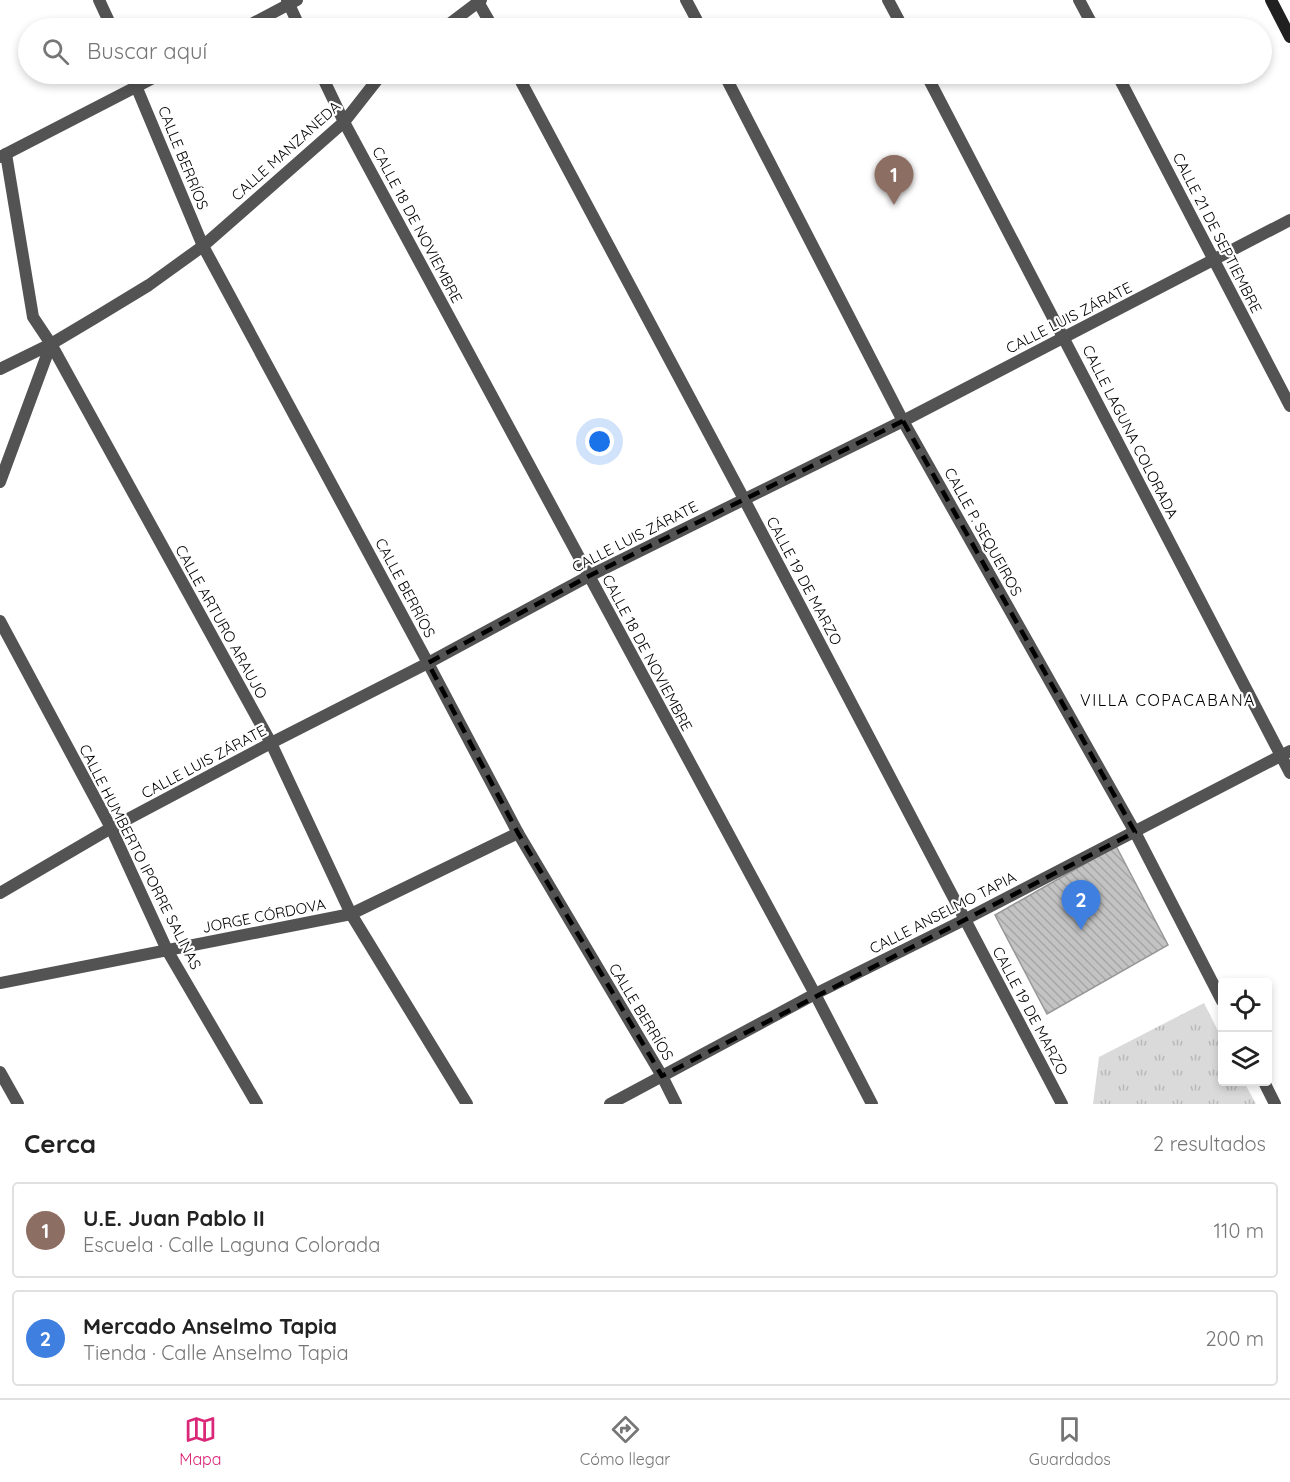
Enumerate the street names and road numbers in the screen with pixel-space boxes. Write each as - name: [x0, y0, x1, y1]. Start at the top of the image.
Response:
- street label: CALLE MANZANEDA: [227, 96, 344, 205]
- street label: CALLE BERRÍOS: [154, 103, 213, 212]
- street label: CALLE 18 DE NOVIEMBRE: [368, 143, 467, 306]
- street label: CALLE 21 DE SEPTIEMBRE: [1169, 149, 1266, 316]
- street label: CALLE LUIS ZÁRATE: [1003, 278, 1135, 358]
- street label: CALLE LAGUNA COLORADA: [1078, 342, 1183, 522]
- street label: CALLE P. SEQUEIROS: [940, 464, 1027, 599]
- street label: CALLE LUIS ZÁRATE: [569, 497, 701, 577]
- street label: CALLE 19 DE MARZO: [763, 513, 846, 648]
- street label: CALLE BERRÍOS: [371, 535, 440, 641]
- street label: CALLE ARTURO ARAUJO: [171, 542, 272, 702]
- street label: CALLE 18 DE NOVIEMBRE: [598, 571, 697, 734]
- street label: CALLE LUIS ZÁRATE: [138, 721, 269, 803]
- street label: CALLE HUMBERTO IPORRE SALINAS: [75, 741, 206, 973]
- street label: CALLE ANSELMO TAPIA: [866, 867, 1020, 958]
- street label: JORGE CÓRDOVA: [200, 894, 328, 937]
- street label: CALLE 19 DE MARZO: [989, 943, 1072, 1078]
- street label: CALLE BERRÍOS: [605, 960, 678, 1064]

